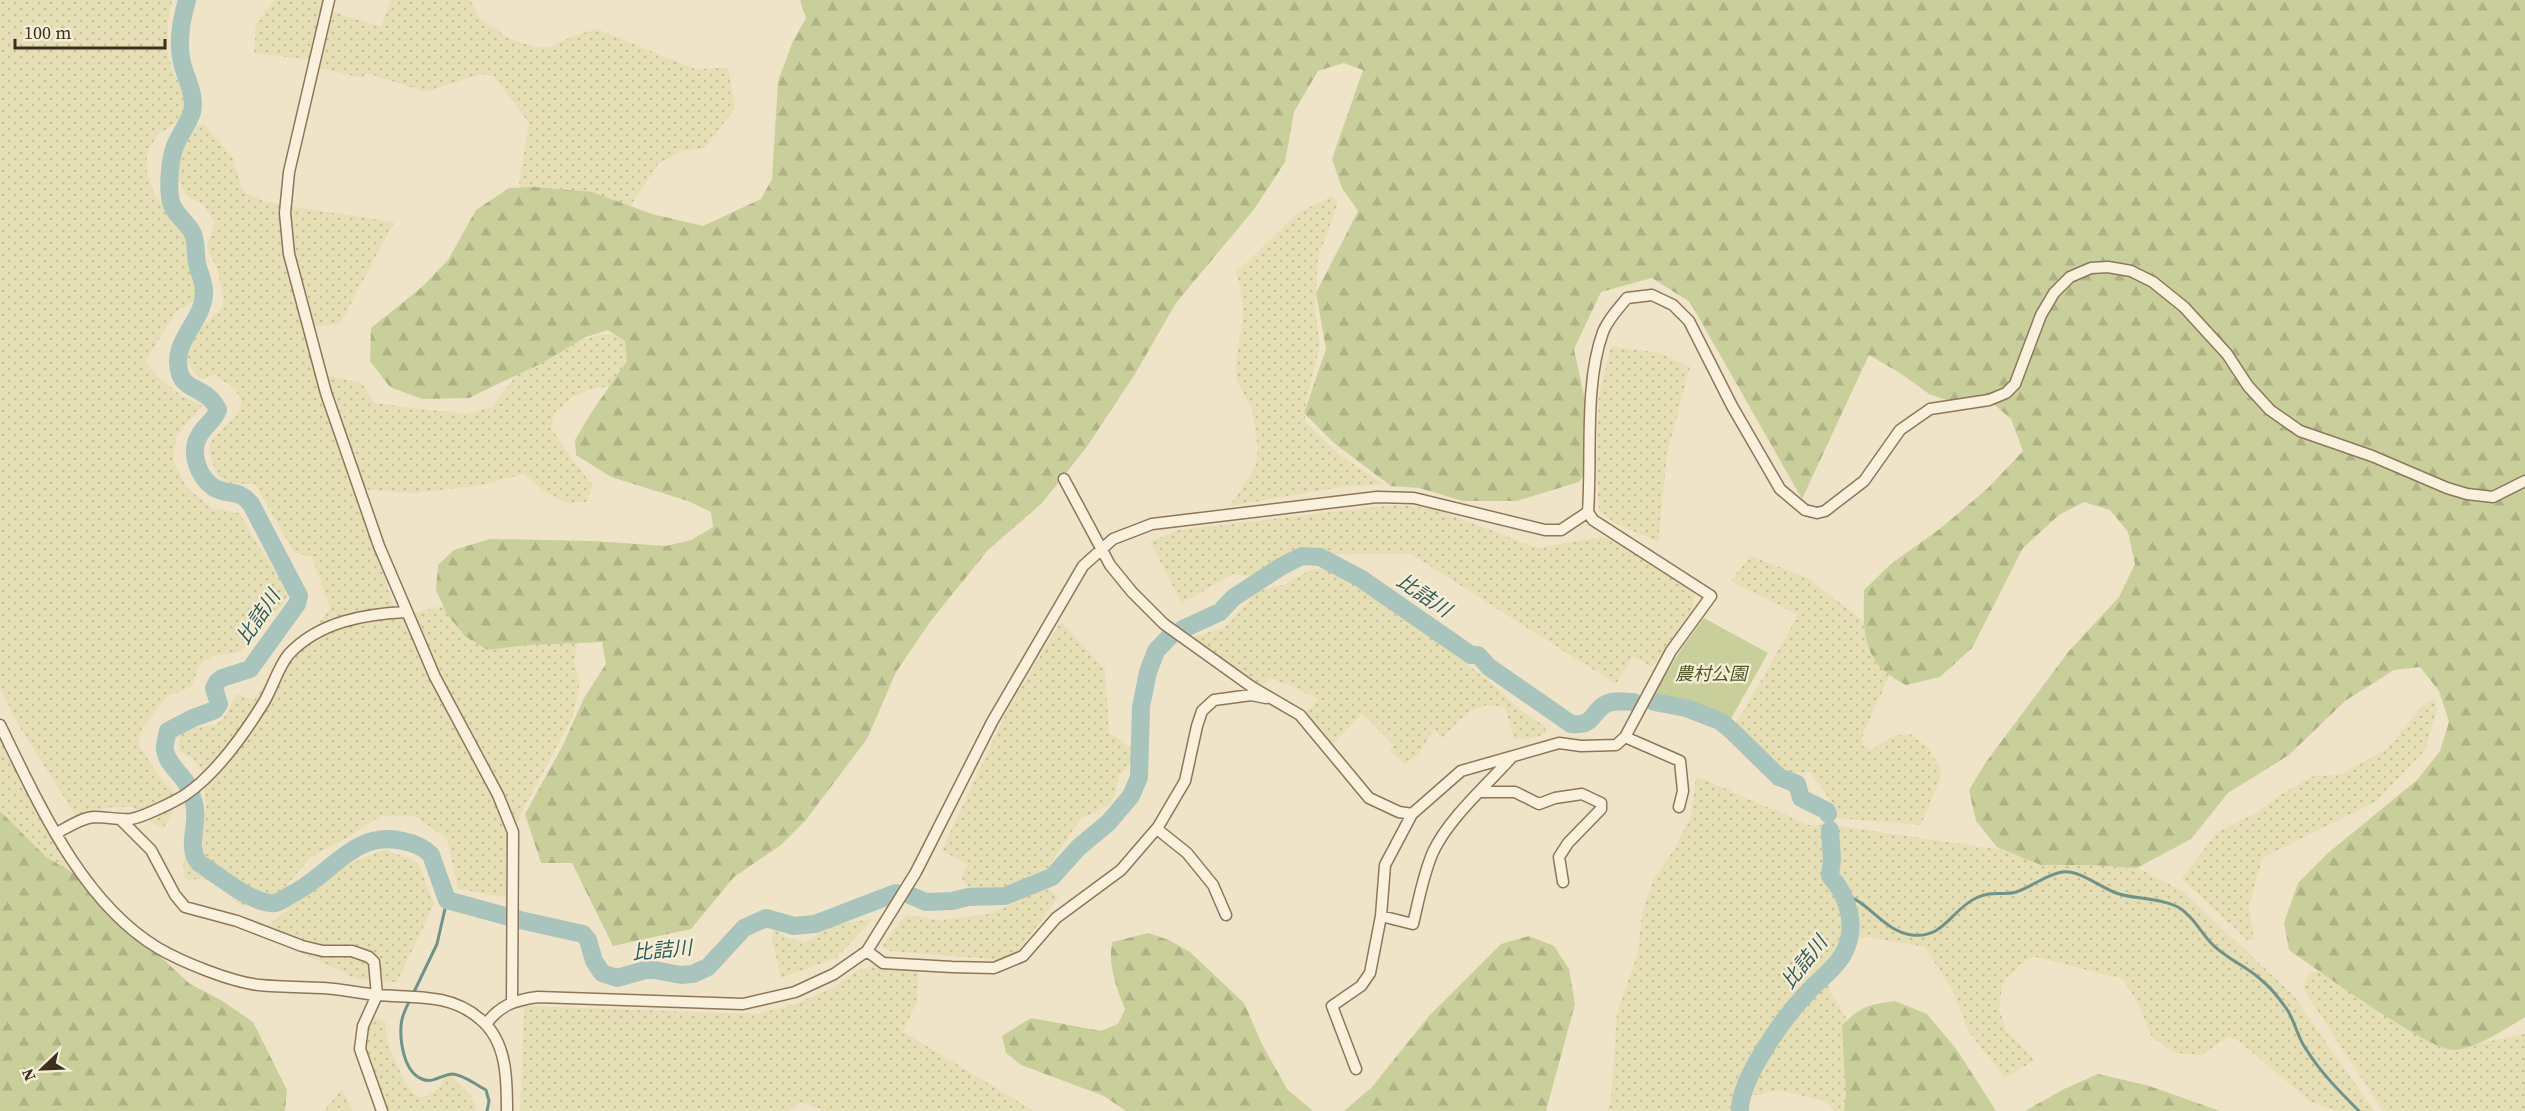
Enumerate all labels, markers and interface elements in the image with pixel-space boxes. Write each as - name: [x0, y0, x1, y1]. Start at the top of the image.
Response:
- scale bar: [15, 12, 165, 50]
- text: 100 m: [24, 20, 71, 45]
- water label: 比詰川: [1391, 567, 1458, 625]
- water label: 比詰川: [230, 583, 288, 650]
- park label: 農村公園: [1675, 661, 1750, 686]
- water label: 比詰川: [1774, 928, 1835, 994]
- water label: 比詰川: [631, 933, 695, 967]
- north arrow: [12, 1039, 72, 1099]
- text: N: [16, 1065, 41, 1085]

